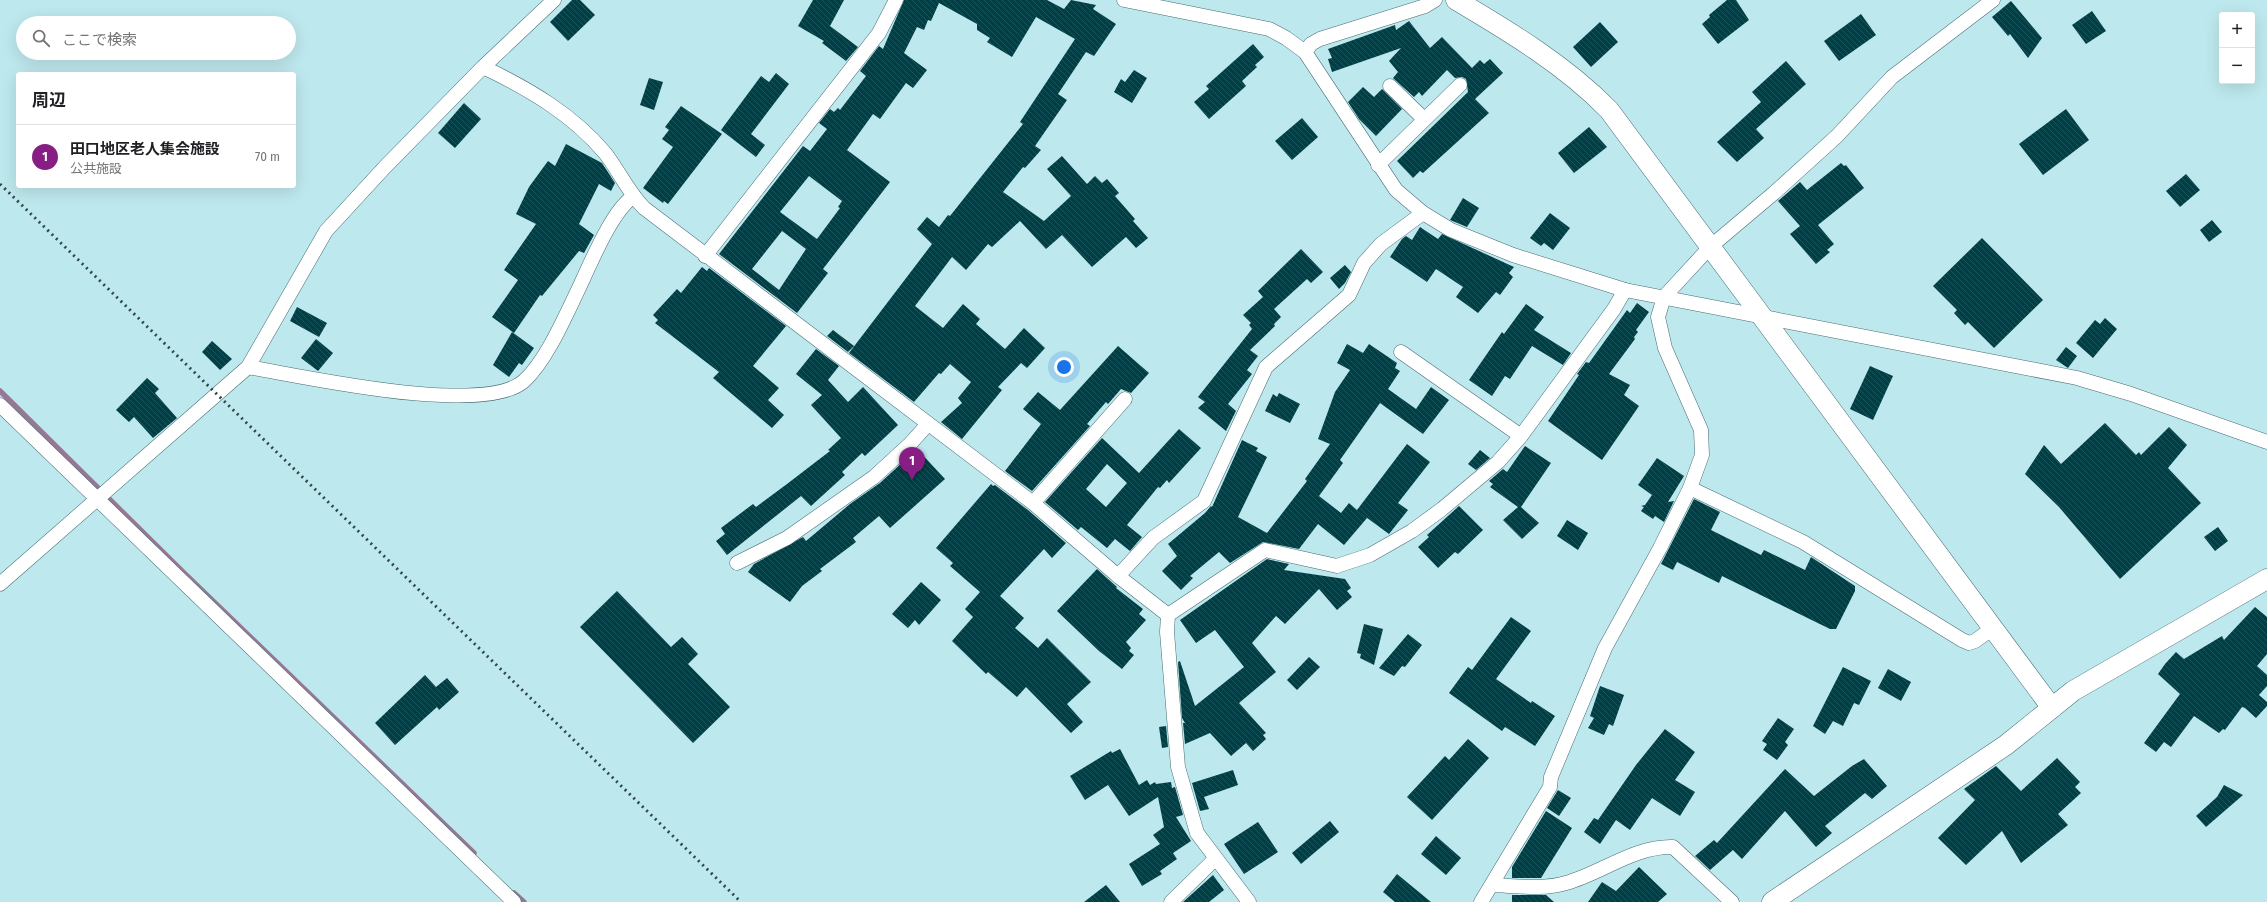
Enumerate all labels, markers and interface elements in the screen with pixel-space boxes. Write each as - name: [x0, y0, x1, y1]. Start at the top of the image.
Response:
- map controls: [2219, 12, 2255, 84]
- button: +: [2219, 12, 2255, 48]
- search box: [16, 16, 296, 60]
- icon: search: [30, 27, 52, 49]
- text: ここで検索: [62, 31, 137, 49]
- button: −: [2219, 48, 2255, 84]
- text: 周辺: [32, 90, 66, 111]
- text: 田口地区老人集会施設: [70, 140, 220, 158]
- text: 1: [42, 149, 48, 164]
- text: 70 m: [255, 149, 280, 164]
- text: 公共施設: [70, 161, 122, 176]
- your location: [1054, 357, 1074, 377]
- pin: 1: [899, 447, 925, 480]

